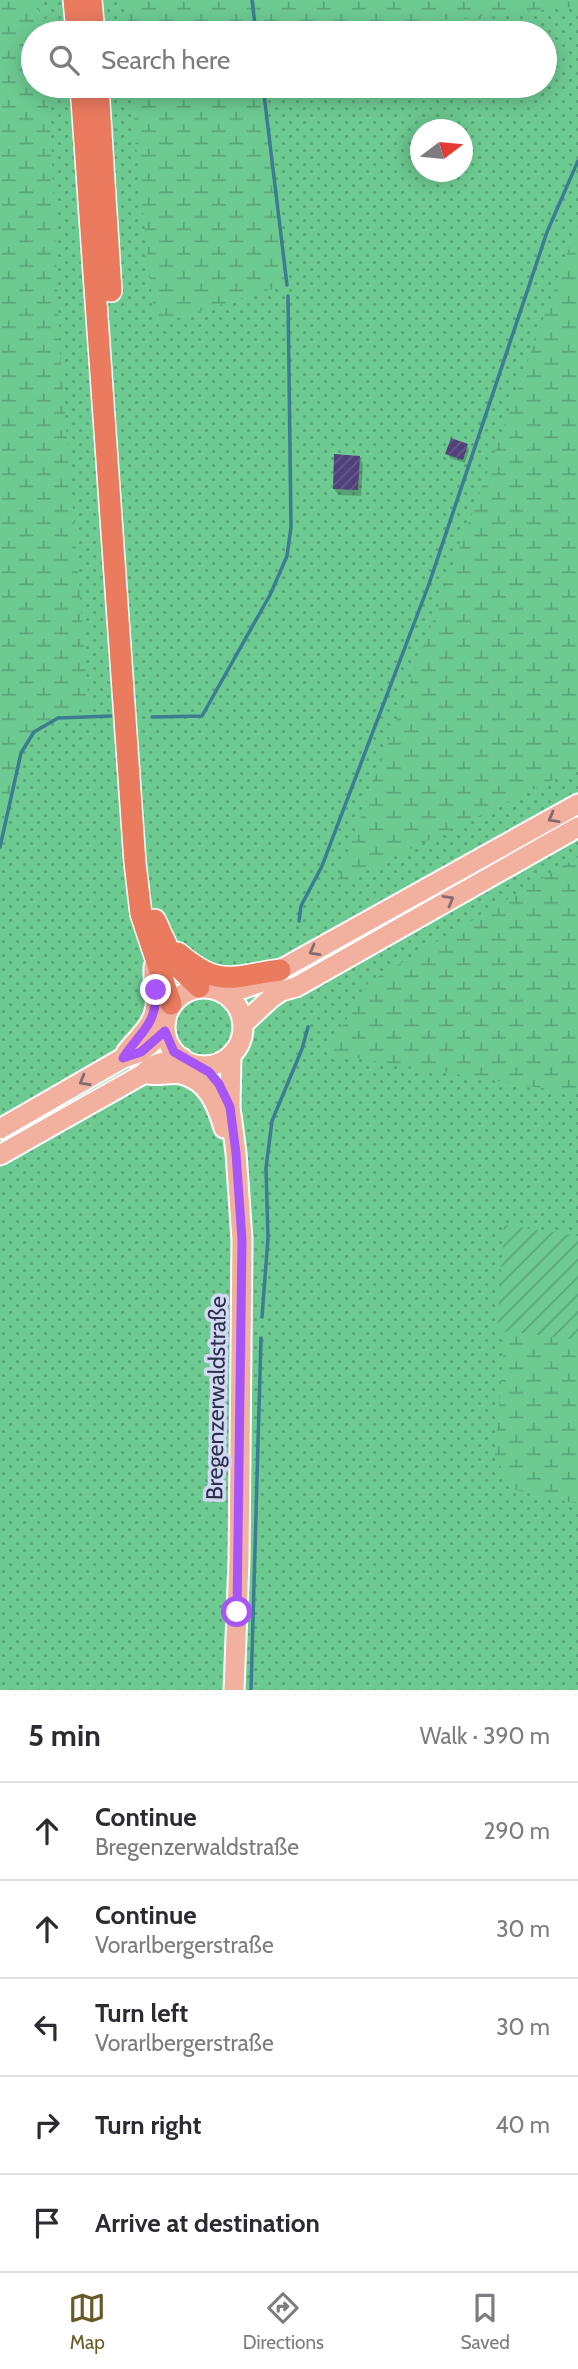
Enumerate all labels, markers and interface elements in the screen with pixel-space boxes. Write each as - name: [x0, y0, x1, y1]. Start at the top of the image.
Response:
- search box: [21, 21, 557, 98]
- icon: search: [45, 41, 83, 79]
- text: Search here: [101, 44, 230, 76]
- north arrow: [410, 119, 473, 182]
- one-way arrow: [548, 810, 561, 823]
- one-way arrow: [442, 895, 455, 908]
- one-way arrow: [309, 943, 322, 956]
- route end: [140, 974, 171, 1005]
- one-way arrow: [78, 1073, 91, 1086]
- street label: Bregenzerwaldstraße: [200, 1296, 232, 1500]
- route start: [221, 1596, 252, 1627]
- text: 5 min: [28, 1717, 101, 1754]
- text: Walk · 390 m: [420, 1722, 550, 1750]
- text: Continue: [95, 1801, 197, 1833]
- icon: ahead: [28, 1812, 66, 1850]
- text: 290 m: [483, 1817, 550, 1845]
- text: Bregenzerwaldstraße: [95, 1833, 299, 1861]
- text: Continue: [95, 1899, 197, 1931]
- icon: ahead: [28, 1910, 66, 1948]
- text: 30 m: [496, 1915, 550, 1943]
- text: Vorarlbergerstraße: [95, 1931, 274, 1959]
- text: Turn left: [95, 1997, 188, 2029]
- icon: left: [28, 2008, 66, 2046]
- text: 30 m: [496, 2013, 550, 2041]
- text: Vorarlbergerstraße: [95, 2029, 274, 2057]
- icon: right: [28, 2106, 66, 2144]
- text: Turn right: [95, 2109, 201, 2141]
- text: 40 m: [495, 2111, 550, 2139]
- icon: arrive: [28, 2204, 66, 2242]
- text: Arrive at destination: [95, 2207, 320, 2239]
- tab: Map: [68, 2289, 106, 2354]
- tab: Directions: [243, 2289, 324, 2354]
- tab: Saved: [460, 2289, 510, 2354]

